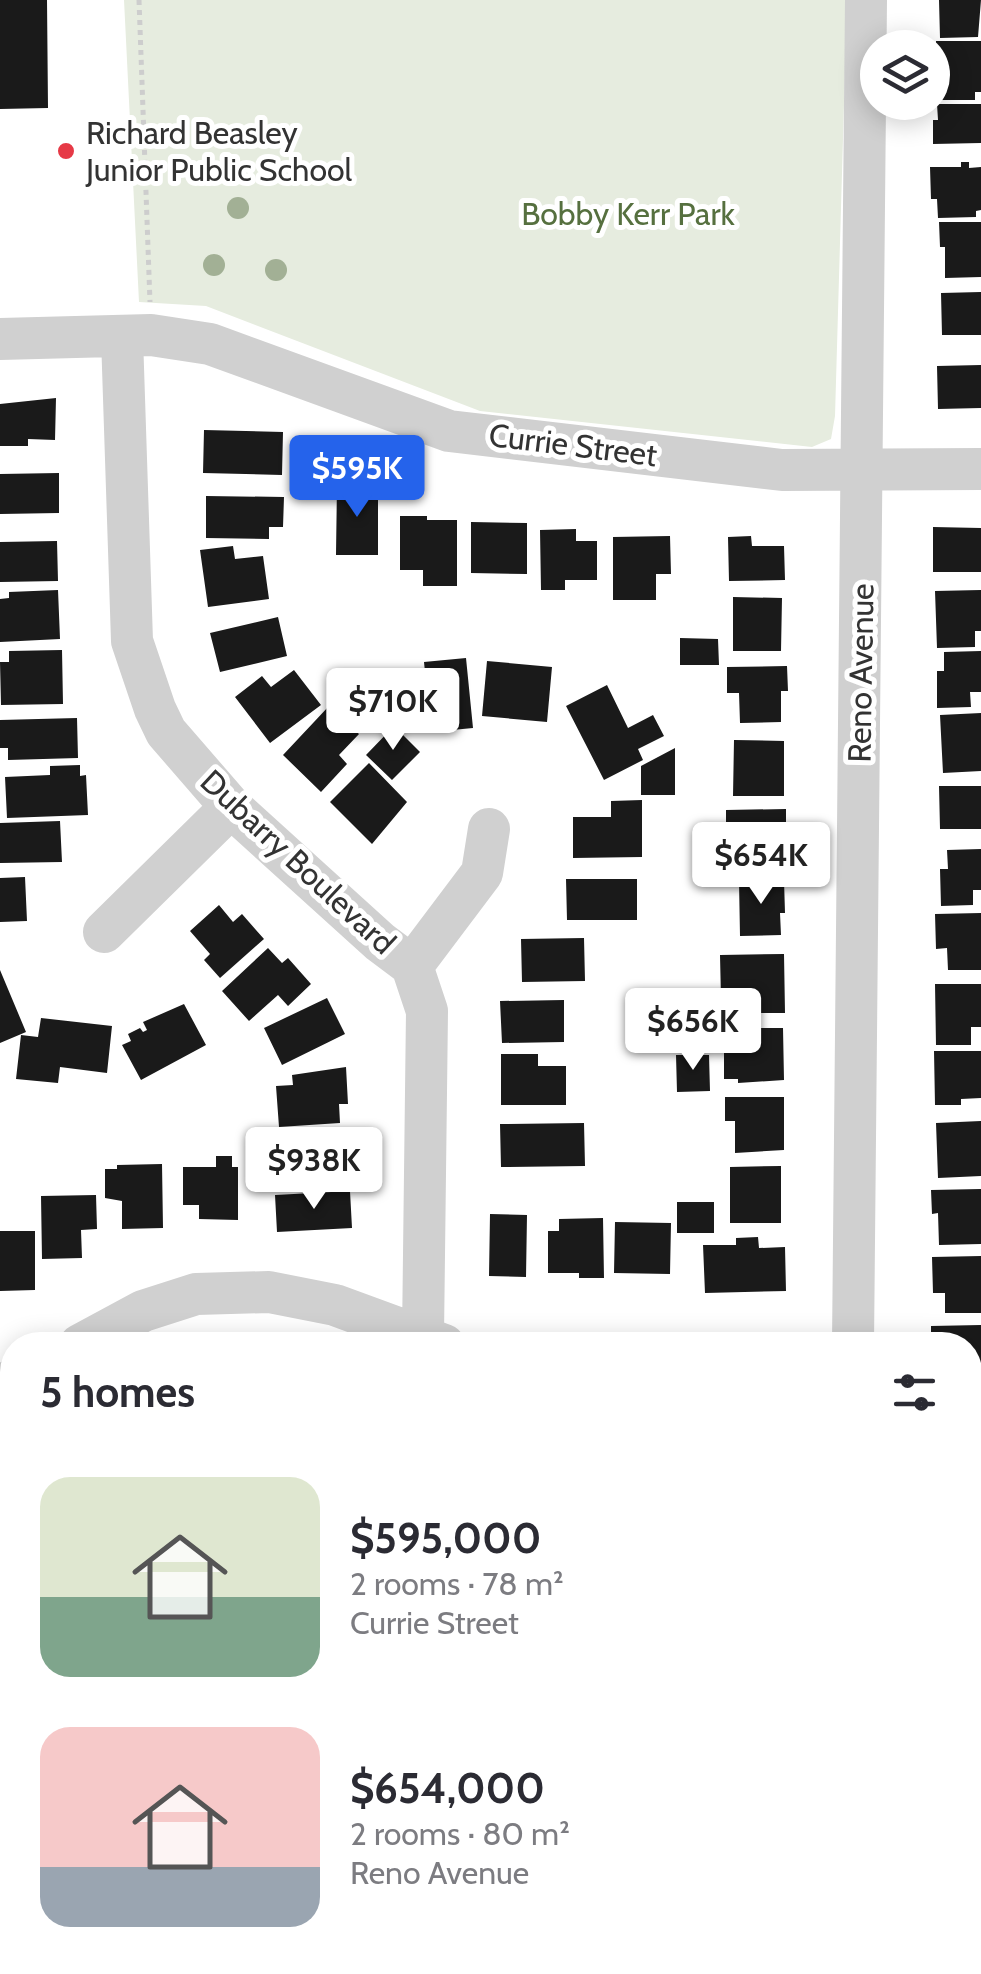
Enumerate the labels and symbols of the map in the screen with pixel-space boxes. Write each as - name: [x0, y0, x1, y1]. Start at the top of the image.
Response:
- place label: Richard Beasley Junior Public School: [85, 113, 353, 189]
- marker: Richard Beasley Junior Public School: [55, 140, 77, 162]
- park label: Bobby Kerr Park: [521, 194, 736, 233]
- street label: Currie Street: [487, 415, 659, 474]
- pin: $595K: [287, 435, 427, 520]
- street label: Reno Avenue: [839, 583, 882, 763]
- pin: $710K: [323, 668, 463, 753]
- street label: Dubarry Boulevard: [193, 761, 404, 962]
- pin: $654K: [691, 822, 831, 907]
- pin: $656K: [623, 988, 763, 1073]
- pin: $938K: [244, 1127, 384, 1212]

